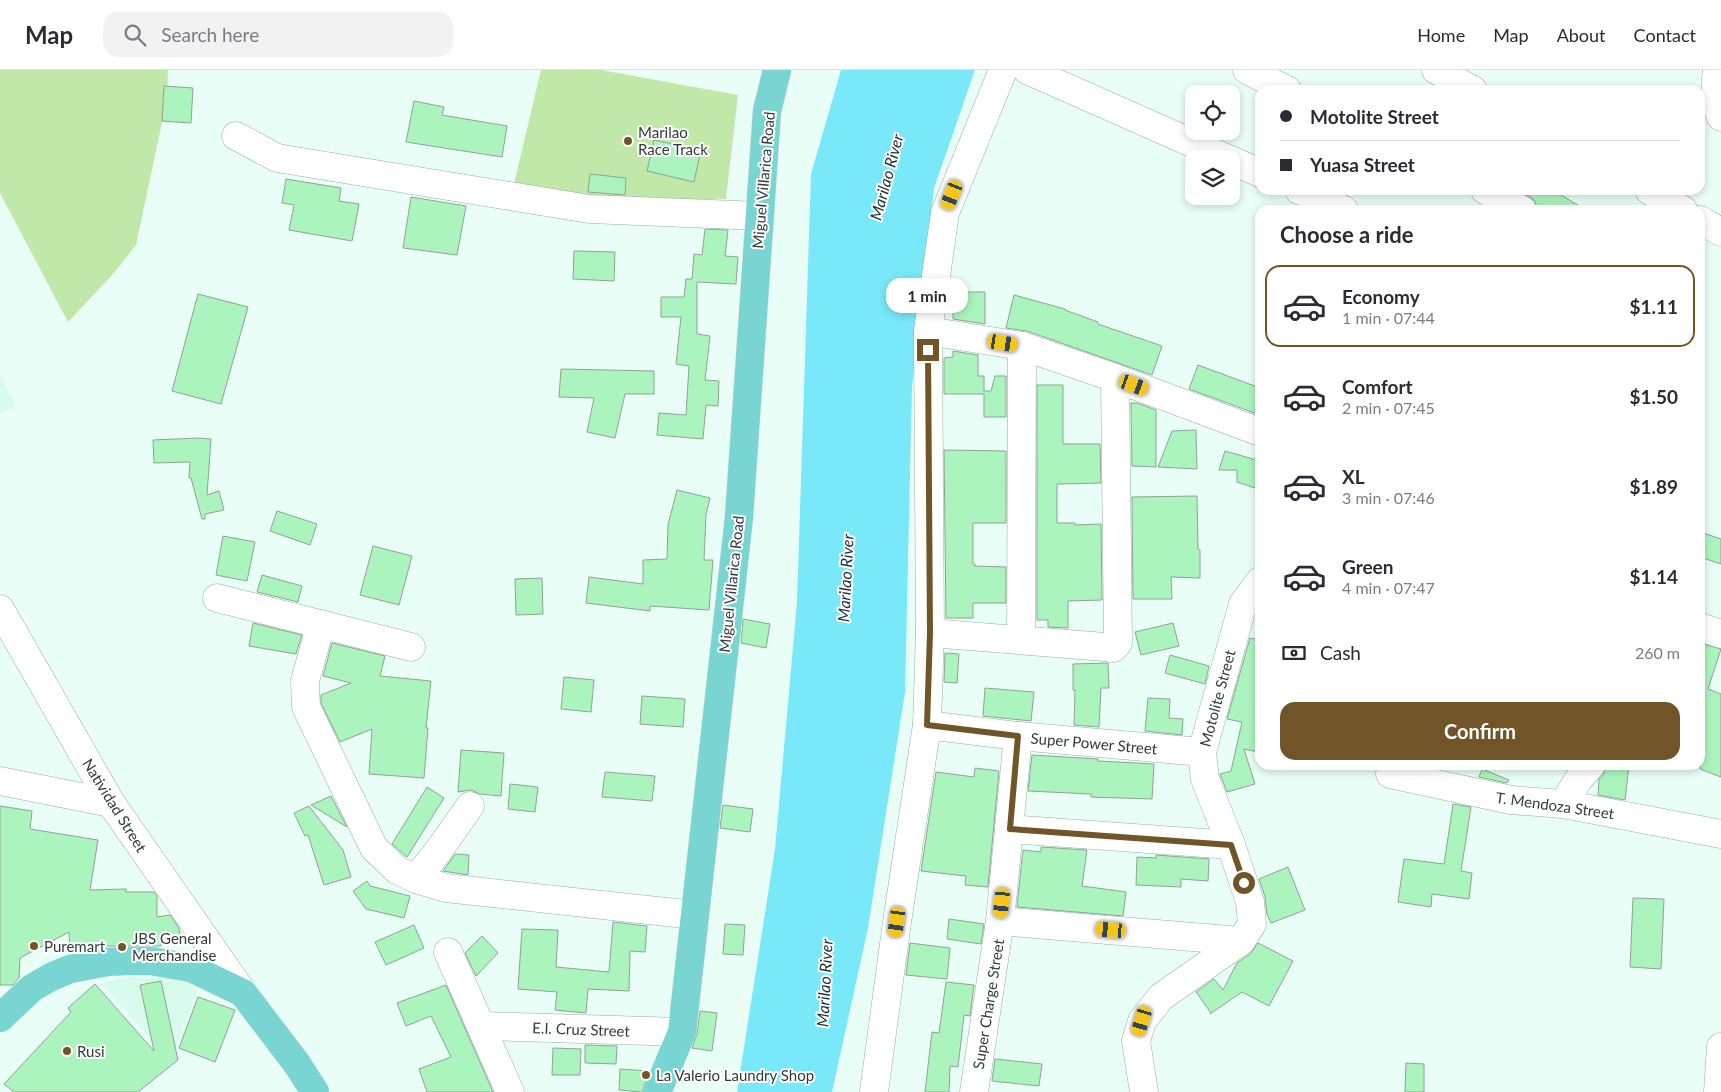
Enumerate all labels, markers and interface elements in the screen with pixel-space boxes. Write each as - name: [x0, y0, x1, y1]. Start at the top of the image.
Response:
- search box: [103, 12, 453, 57]
- text: Map: [25, 20, 73, 49]
- icon: search: [121, 21, 149, 49]
- text: Search here: [161, 23, 259, 46]
- text: Home: [1417, 24, 1465, 46]
- text: Map: [1493, 24, 1529, 46]
- text: About: [1557, 24, 1606, 46]
- text: Contact: [1634, 24, 1696, 46]
- map controls: [1185, 85, 1240, 205]
- button: locate: [1185, 85, 1240, 140]
- text: Motolite Street: [1310, 105, 1439, 128]
- street label: Miguel Villarica Road: [748, 111, 778, 249]
- place label: Marilao Race Track: [638, 123, 708, 158]
- water label: Marilao River: [865, 131, 907, 222]
- marker: Marilao Race Track: [622, 135, 634, 147]
- button: layers: [1185, 150, 1240, 205]
- text: Yuasa Street: [1310, 153, 1415, 176]
- car: [939, 178, 964, 212]
- text: Choose a ride: [1280, 221, 1414, 248]
- callout: 1 min: [887, 278, 969, 312]
- icon: car: [1282, 284, 1327, 329]
- text: Economy: [1342, 285, 1420, 308]
- text: 1 min: [907, 286, 947, 305]
- text: $1.11: [1629, 295, 1678, 318]
- text: 1 min · 07:44: [1342, 308, 1435, 327]
- car: [987, 333, 1018, 353]
- route end: [917, 339, 939, 361]
- car: [1117, 373, 1150, 397]
- icon: car: [1282, 374, 1327, 419]
- text: Comfort: [1342, 375, 1413, 398]
- text: $1.50: [1629, 385, 1678, 408]
- text: 2 min · 07:45: [1342, 398, 1435, 417]
- icon: car: [1282, 464, 1327, 509]
- text: XL: [1342, 465, 1365, 488]
- text: $1.89: [1629, 475, 1678, 498]
- text: 3 min · 07:46: [1342, 488, 1435, 507]
- street label: Miguel Villarica Road: [715, 515, 747, 653]
- water label: Marilao River: [833, 533, 857, 623]
- icon: car: [1282, 554, 1327, 599]
- text: Green: [1342, 555, 1393, 578]
- text: $1.14: [1629, 565, 1678, 588]
- text: 4 min · 07:47: [1342, 578, 1435, 597]
- icon: cash: [1280, 639, 1308, 667]
- text: Cash: [1320, 641, 1361, 664]
- text: 260 m: [1635, 643, 1680, 662]
- street label: Motolite Street: [1195, 647, 1239, 748]
- button: Confirm: [1280, 702, 1680, 760]
- street label: Super Power Street: [1030, 729, 1159, 758]
- street label: Natividad Street: [79, 755, 151, 856]
- street label: T. Mendoza Street: [1495, 788, 1616, 822]
- route start: [1233, 872, 1255, 894]
- car: [992, 887, 1011, 919]
- car: [887, 906, 906, 938]
- car: [1095, 921, 1126, 939]
- place label: JBS General Merchandise: [132, 929, 217, 964]
- place label: Puremart: [44, 937, 106, 955]
- street label: Super Charge Street: [969, 937, 1007, 1070]
- water label: Marilao River: [812, 938, 836, 1028]
- marker: Puremart: [28, 940, 40, 952]
- marker: JBS General Merchandise: [116, 941, 128, 953]
- car: [1130, 1004, 1153, 1038]
- street label: E.I. Cruz Street: [532, 1018, 631, 1040]
- place label: Rusi: [77, 1042, 105, 1060]
- marker: Rusi: [61, 1045, 73, 1057]
- place label: La Valerio Laundry Shop: [656, 1066, 814, 1084]
- marker: La Valerio Laundry Shop: [640, 1069, 652, 1081]

